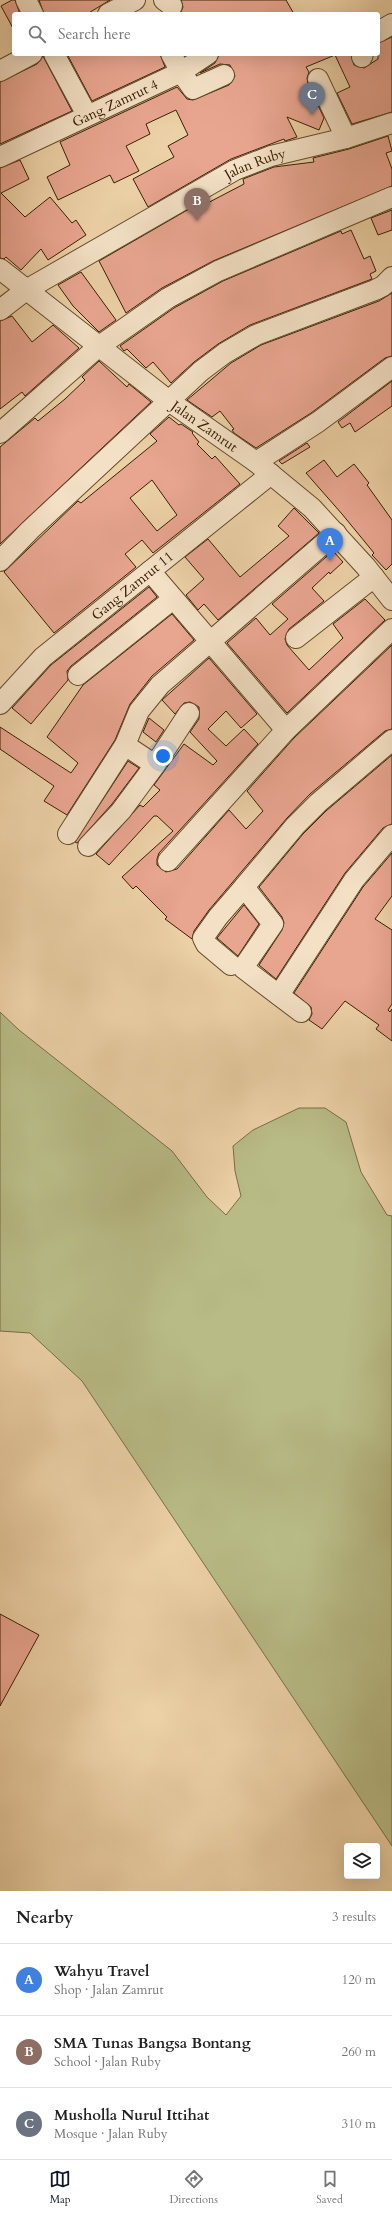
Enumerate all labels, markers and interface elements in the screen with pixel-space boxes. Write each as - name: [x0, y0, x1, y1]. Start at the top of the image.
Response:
- search box: [12, 12, 380, 56]
- icon: search: [26, 23, 48, 45]
- text: Search here: [58, 24, 131, 44]
- street label: Gang Zamrut 4: [69, 75, 161, 132]
- pin: C: [299, 82, 325, 115]
- street label: Jalan Ruby: [219, 144, 288, 185]
- pin: B: [184, 188, 210, 221]
- street label: Jalan Zamrut: [166, 395, 242, 457]
- pin: A: [317, 528, 343, 561]
- street label: Gang Zamrut 11: [88, 547, 177, 625]
- your location: [153, 746, 173, 766]
- map controls: [344, 1843, 380, 1879]
- button: layers: [344, 1843, 380, 1879]
- text: Nearby: [16, 1906, 73, 1929]
- text: 3 results: [332, 1908, 376, 1926]
- text: Wahyu Travel: [54, 1961, 149, 1981]
- text: A: [24, 1971, 34, 1989]
- text: 120 m: [342, 1971, 376, 1989]
- text: Shop · Jalan Zamrut: [54, 1981, 164, 1999]
- text: SMA Tunas Bangsa Bontang: [54, 2033, 251, 2053]
- text: B: [24, 2043, 34, 2061]
- text: 260 m: [342, 2043, 376, 2061]
- text: School · Jalan Ruby: [54, 2053, 161, 2071]
- text: Musholla Nurul Ittihat: [54, 2105, 209, 2125]
- text: C: [24, 2115, 34, 2133]
- text: 310 m: [342, 2115, 376, 2133]
- text: Mosque · Jalan Ruby: [54, 2125, 168, 2143]
- tab: Map: [49, 2168, 71, 2207]
- tab: Directions: [169, 2168, 218, 2207]
- tab: Saved: [316, 2168, 343, 2207]

